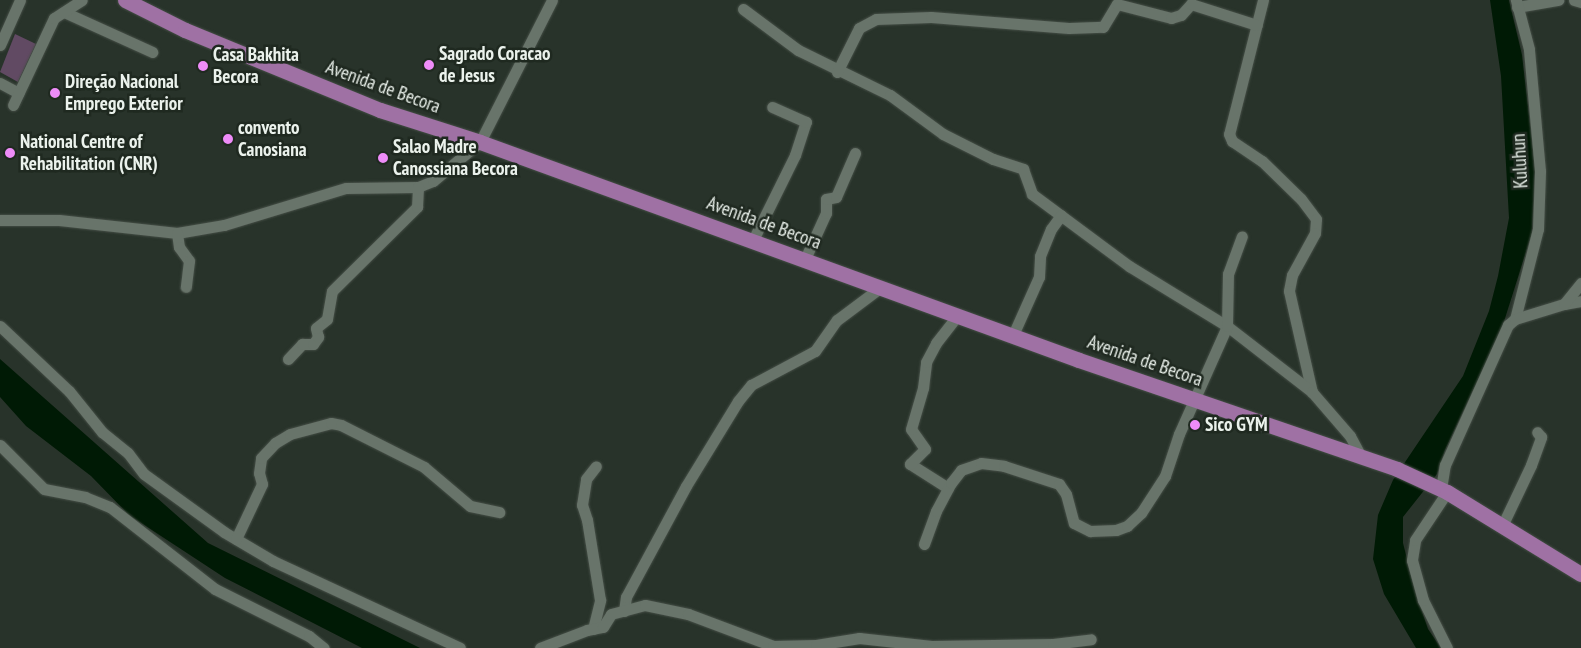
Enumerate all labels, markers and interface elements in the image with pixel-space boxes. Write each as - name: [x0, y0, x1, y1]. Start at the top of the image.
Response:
- place label: Sagrado Coracao de Jesus: [439, 43, 551, 87]
- place label: Casa Bakhita Becora: [213, 44, 299, 88]
- street label: Avenida de Becora: [323, 56, 443, 118]
- marker: Sagrado Coracao de Jesus: [423, 59, 435, 71]
- marker: Casa Bakhita Becora: [197, 60, 209, 72]
- place label: Direção Nacional Emprego Exterior: [65, 71, 183, 115]
- marker: Direção Nacional Emprego Exterior: [49, 87, 61, 99]
- place label: convento Canosiana: [238, 117, 307, 161]
- place label: National Centre of Rehabilitation (CNR): [20, 131, 158, 175]
- marker: convento Canosiana: [222, 133, 234, 145]
- street label: Kuluhun: [1507, 133, 1533, 189]
- place label: Salao Madre Canossiana Becora: [393, 136, 518, 180]
- marker: National Centre of Rehabilitation (CNR): [4, 147, 16, 159]
- marker: Salao Madre Canossiana Becora: [377, 152, 389, 164]
- street label: Avenida de Becora: [704, 192, 824, 254]
- street label: Avenida de Becora: [1084, 331, 1206, 391]
- place label: Sico GYM: [1205, 414, 1268, 436]
- marker: Sico GYM: [1189, 419, 1201, 431]

